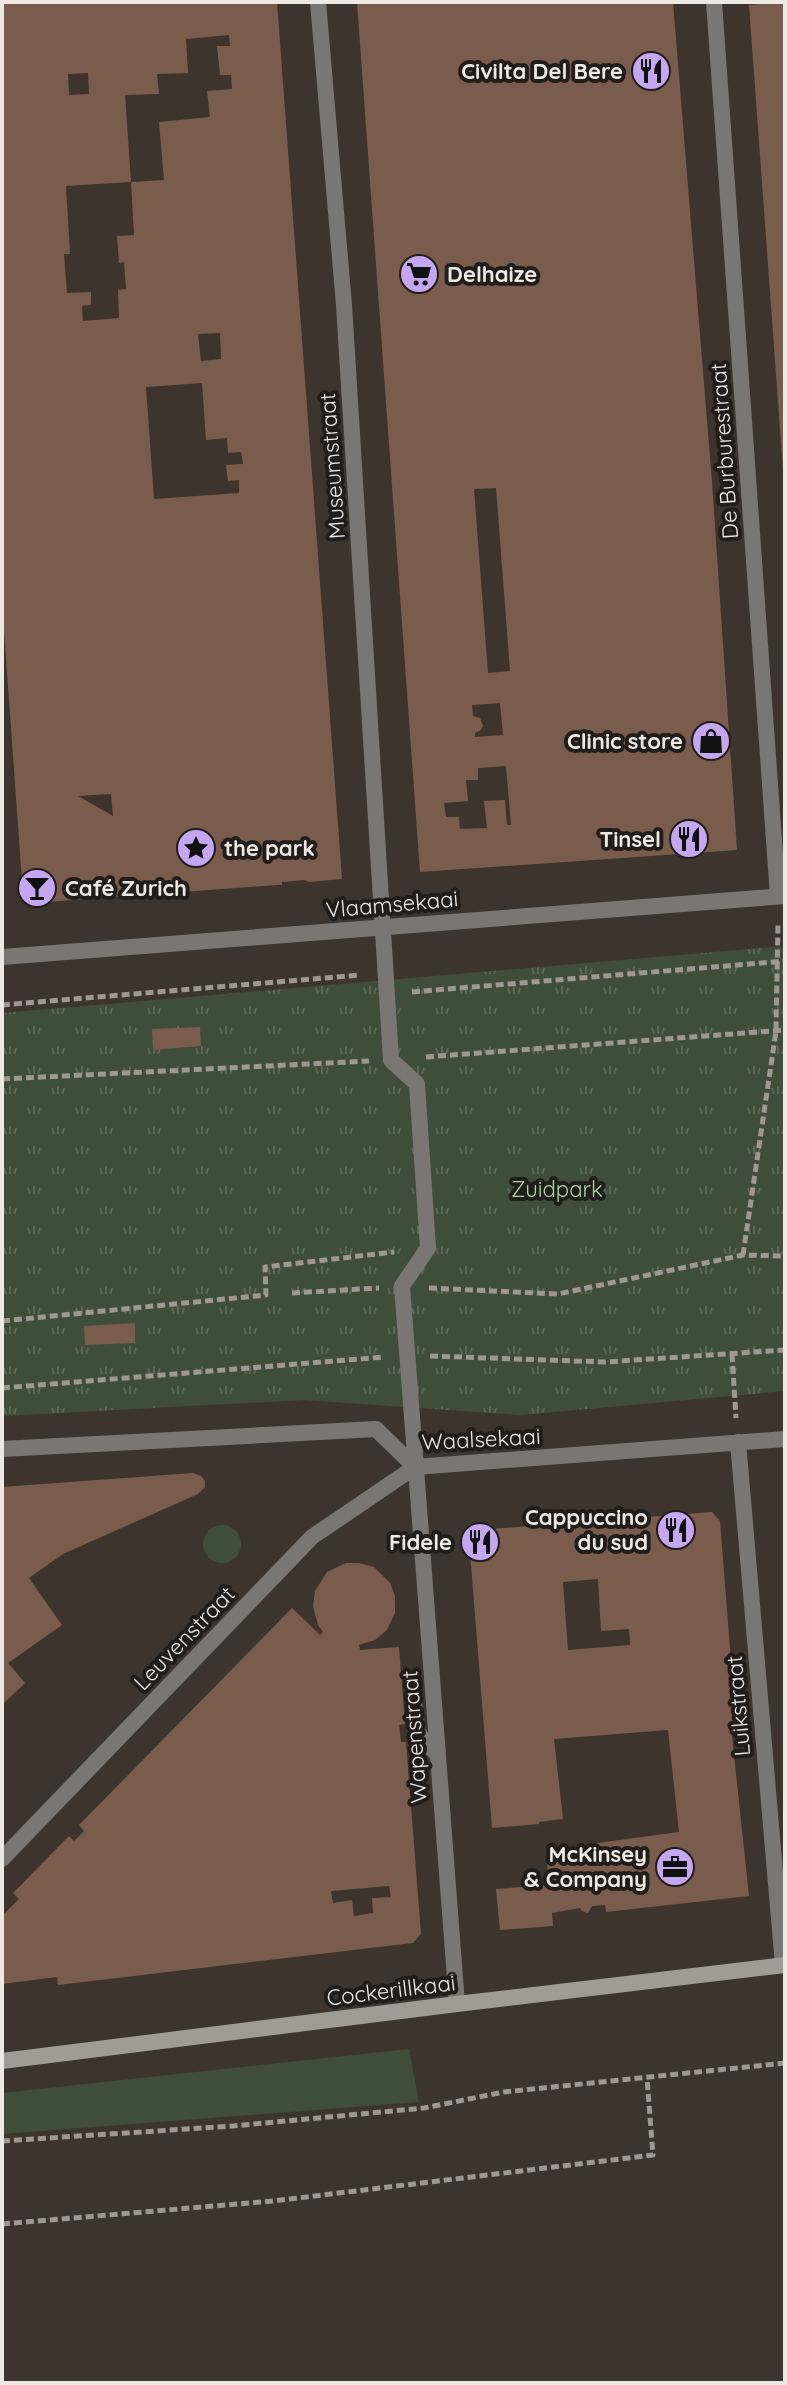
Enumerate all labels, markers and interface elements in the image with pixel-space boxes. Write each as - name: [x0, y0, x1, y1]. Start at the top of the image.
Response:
- restaurant icon: Civilta Del Bere: [630, 50, 672, 92]
- place label: Civilta Del Bere: [461, 57, 623, 85]
- supermarket icon: Delhaize: [398, 253, 440, 295]
- place label: Delhaize: [447, 260, 537, 288]
- street label: De Burburestraat: [704, 362, 744, 540]
- street label: Museumstraat: [313, 392, 351, 540]
- shop icon: Clinic store: [690, 720, 732, 762]
- place label: Clinic store: [567, 727, 683, 755]
- restaurant icon: Tinsel: [668, 818, 710, 860]
- place label: Tinsel: [599, 825, 661, 853]
- place icon: the park: [175, 827, 217, 869]
- place label: the park: [224, 834, 315, 862]
- bar icon: Café Zurich: [16, 867, 58, 909]
- place label: Café Zurich: [65, 874, 187, 902]
- street label: Vlaamsekaai: [325, 884, 459, 924]
- park label: Zuidpark: [511, 1175, 603, 1203]
- street label: Waalsekaai: [421, 1422, 541, 1456]
- place label: Cappuccino du sud: [525, 1503, 648, 1556]
- restaurant icon: Cappuccino du sud: [655, 1509, 697, 1551]
- restaurant icon: Fidele: [459, 1521, 501, 1563]
- place label: Fidele: [389, 1528, 452, 1556]
- street label: Leuvenstraat: [128, 1580, 240, 1696]
- street label: Luikstraat: [720, 1655, 756, 1757]
- street label: Wapenstraat: [395, 1670, 433, 1804]
- place label: McKinsey & Company: [524, 1840, 647, 1893]
- office icon: McKinsey & Company: [654, 1846, 696, 1888]
- street label: Cockerillkaai: [325, 1968, 457, 2012]

